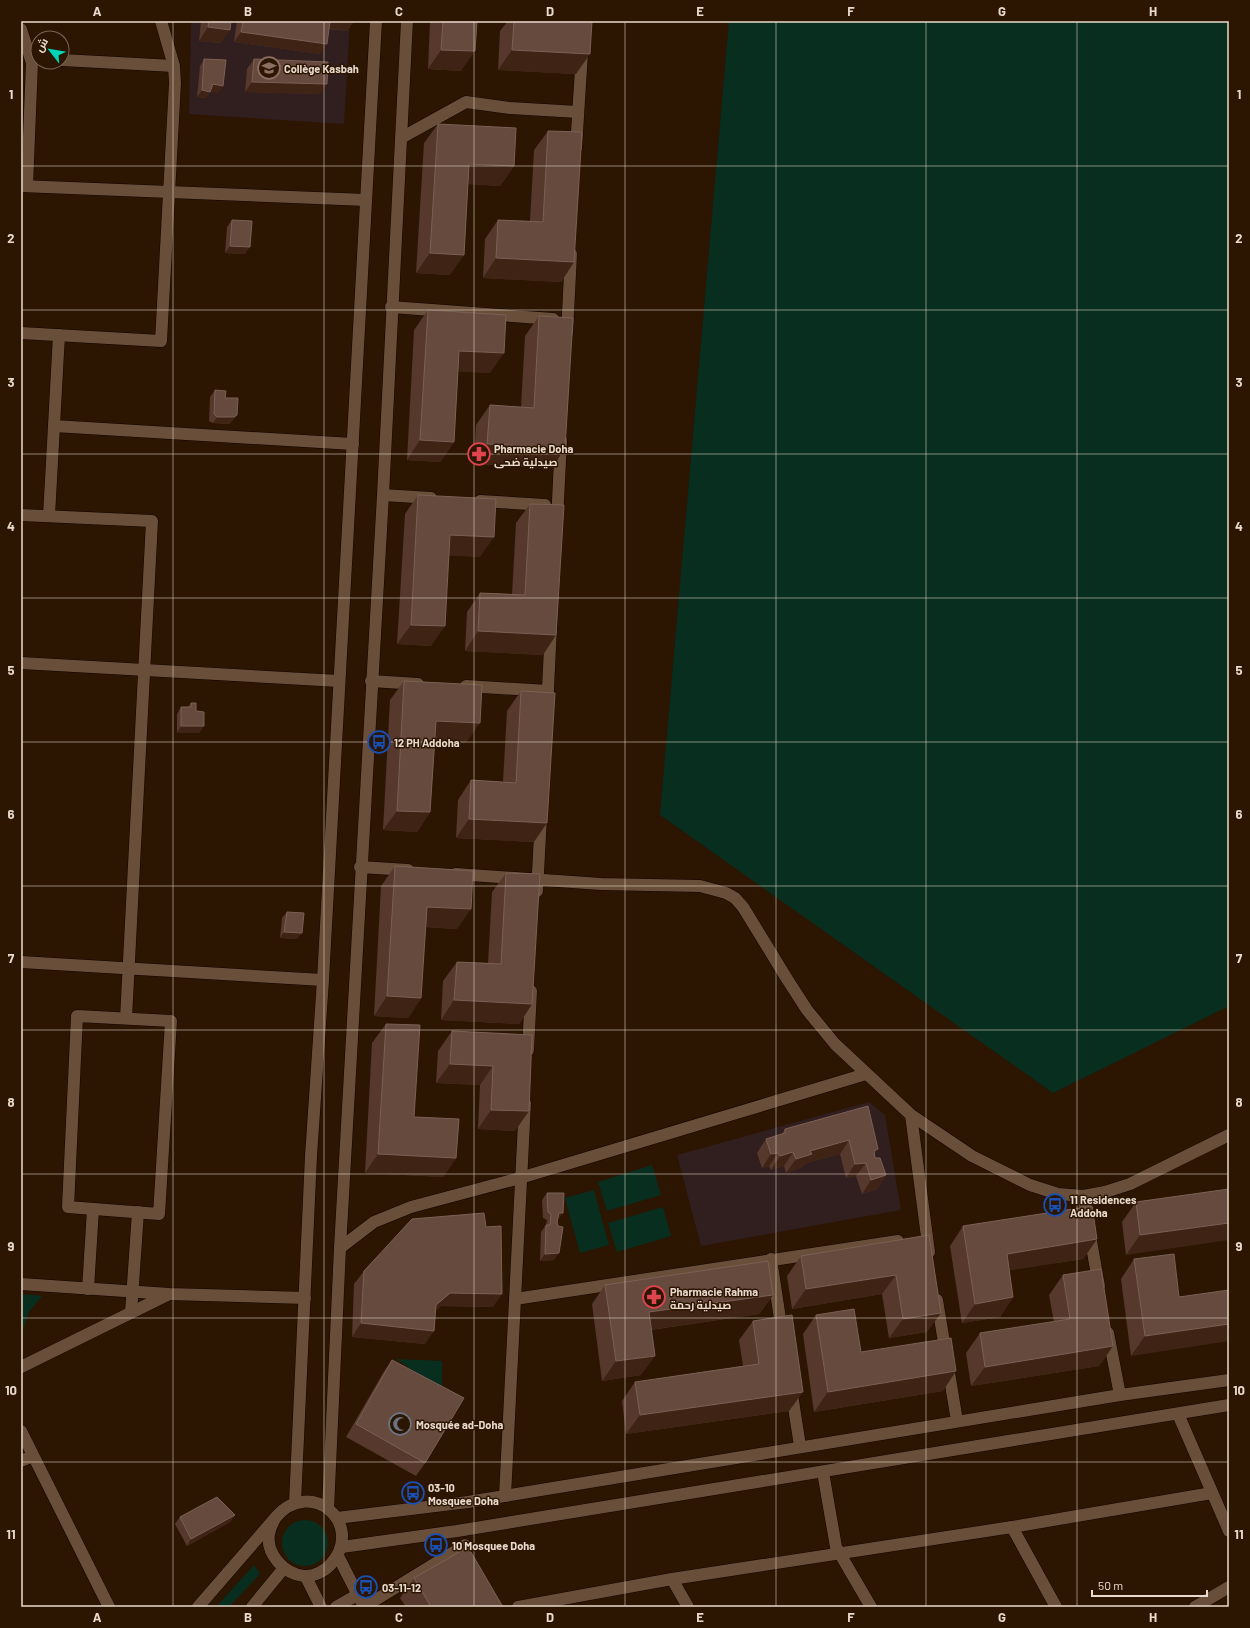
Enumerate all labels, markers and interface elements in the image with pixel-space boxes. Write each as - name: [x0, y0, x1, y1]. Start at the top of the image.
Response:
- text: A: [93, 3, 102, 19]
- text: B: [244, 3, 252, 19]
- text: C: [395, 3, 403, 19]
- text: D: [546, 3, 554, 19]
- text: E: [696, 3, 704, 19]
- text: F: [847, 3, 855, 19]
- text: G: [998, 3, 1006, 19]
- text: H: [1149, 3, 1157, 19]
- north arrow: [30, 30, 70, 70]
- text: ش: [32, 35, 51, 55]
- school or university icon: Collège Kasbah: [256, 55, 282, 81]
- place label: Collège Kasbah: [284, 62, 359, 75]
- text: 1: [9, 86, 13, 102]
- text: 1: [1237, 86, 1241, 102]
- text: 2: [7, 230, 15, 246]
- text: 2: [1235, 230, 1243, 246]
- text: 3: [7, 374, 15, 390]
- text: 3: [1235, 374, 1243, 390]
- pharmacy icon: Pharmacie Doha صيدلية ضحى: [466, 441, 492, 467]
- place label: Pharmacie Doha صيدلية ضحى: [494, 442, 573, 469]
- text: 4: [7, 518, 15, 534]
- text: 4: [1235, 518, 1243, 534]
- text: 5: [7, 662, 15, 678]
- text: 5: [1235, 662, 1243, 678]
- bus stop icon: 12 PH Addoha: [366, 729, 392, 755]
- place label: 12 PH Addoha: [394, 736, 460, 749]
- text: 6: [8, 806, 15, 822]
- text: 6: [1236, 806, 1243, 822]
- text: 7: [8, 950, 15, 966]
- text: 7: [1236, 950, 1243, 966]
- text: 8: [7, 1094, 15, 1110]
- text: 8: [1235, 1094, 1243, 1110]
- bus stop icon: 11 Residences Addoha: [1042, 1192, 1068, 1218]
- place label: 11 Residences Addoha: [1070, 1193, 1137, 1219]
- text: 9: [8, 1238, 15, 1254]
- text: 9: [1236, 1238, 1243, 1254]
- pharmacy icon: Pharmacie Rahma صيدلية رحمة: [641, 1284, 667, 1310]
- place label: Pharmacie Rahma صيدلية رحمة: [670, 1285, 758, 1312]
- text: 10: [5, 1382, 17, 1398]
- text: 10: [1233, 1382, 1245, 1398]
- mosque icon: Mosquée ad-Doha: [387, 1411, 413, 1437]
- place label: Mosquée ad-Doha: [416, 1418, 503, 1431]
- bus stop icon: 03-10 Mosquee Doha: [400, 1480, 426, 1506]
- place label: 03-10 Mosquee Doha: [428, 1481, 499, 1507]
- text: 11: [6, 1526, 16, 1542]
- text: 11: [1234, 1526, 1244, 1542]
- bus stop icon: 10 Mosquee Doha: [423, 1532, 449, 1558]
- place label: 10 Mosquee Doha: [452, 1539, 535, 1552]
- scale bar: [1092, 1572, 1207, 1598]
- bus stop icon: 03-11-12: [353, 1574, 379, 1600]
- text: 50 m: [1098, 1578, 1123, 1592]
- place label: 03-11-12: [382, 1581, 421, 1594]
- text: A: [93, 1609, 102, 1625]
- text: B: [244, 1609, 252, 1625]
- text: C: [395, 1609, 403, 1625]
- text: D: [546, 1609, 554, 1625]
- text: E: [696, 1609, 704, 1625]
- text: F: [847, 1609, 855, 1625]
- text: G: [998, 1609, 1006, 1625]
- text: H: [1149, 1609, 1157, 1625]

